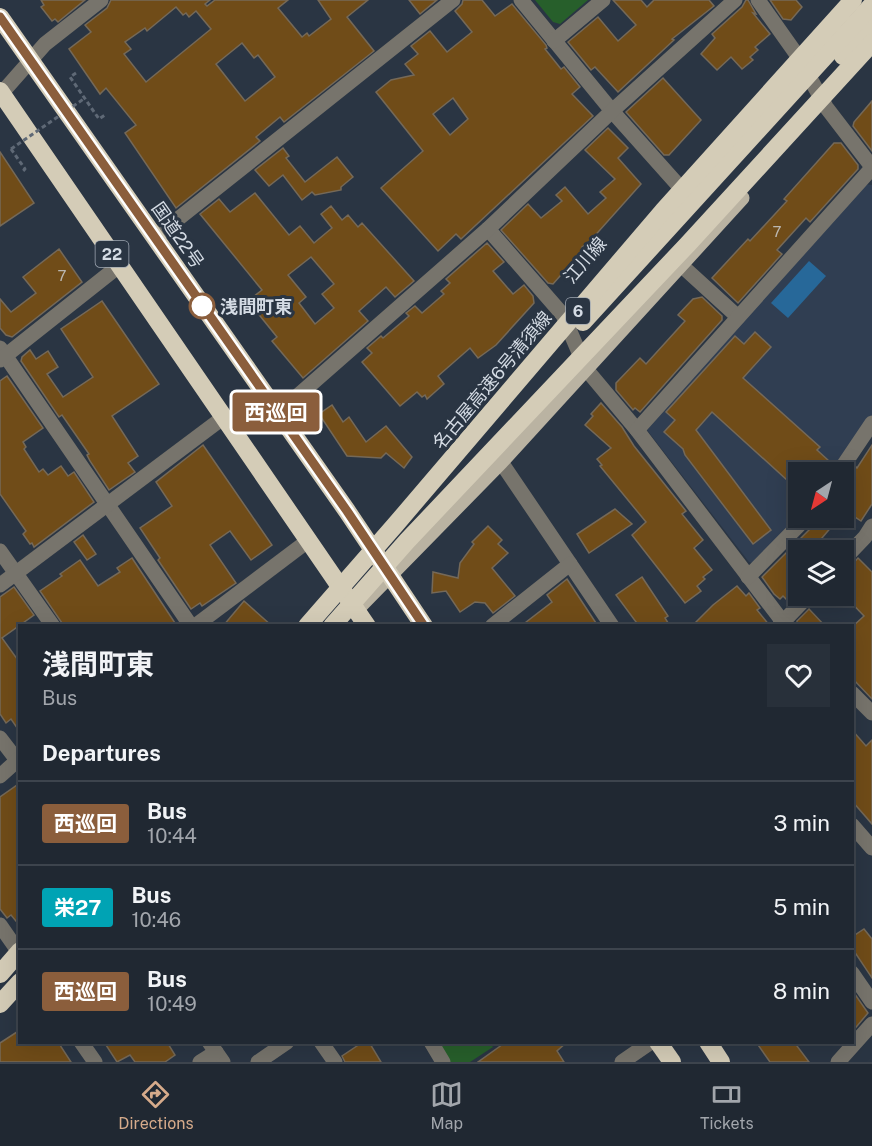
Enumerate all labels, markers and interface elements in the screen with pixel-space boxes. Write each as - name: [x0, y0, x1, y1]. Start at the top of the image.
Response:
- street label: 国道22号: [148, 198, 208, 272]
- house number: 7: [772, 223, 782, 240]
- street label: 江川線: [559, 233, 611, 287]
- road number: 22: [96, 241, 128, 267]
- house number: 7: [57, 267, 67, 284]
- marker: 浅間町東: [189, 293, 215, 319]
- place label: 浅間町東: [220, 296, 292, 317]
- road number: 6: [566, 298, 590, 324]
- street label: 名古屋高速6号清須線: [428, 307, 556, 453]
- line badge: 西巡回: [242, 392, 310, 432]
- text: 西巡回: [245, 400, 308, 425]
- north arrow: [788, 462, 854, 528]
- map controls: [788, 462, 854, 606]
- button: layers: [788, 540, 854, 606]
- button: heart: [767, 644, 830, 707]
- text: 浅間町東: [42, 647, 154, 680]
- text: Bus: [42, 686, 77, 710]
- text: Departures: [42, 740, 161, 766]
- text: Bus: [147, 798, 187, 824]
- text: 3 min: [773, 810, 830, 836]
- text: 西巡回: [54, 811, 117, 836]
- text: 10:44: [147, 824, 197, 848]
- text: Bus: [131, 882, 171, 908]
- text: 5 min: [773, 894, 830, 920]
- text: 栄27: [54, 895, 101, 920]
- text: 10:46: [131, 908, 181, 932]
- text: Bus: [147, 966, 187, 992]
- text: 8 min: [773, 978, 830, 1004]
- text: 西巡回: [54, 979, 117, 1004]
- text: 10:49: [147, 992, 197, 1016]
- tab: Directions: [118, 1078, 194, 1133]
- tab: Map: [430, 1078, 463, 1133]
- tab: Tickets: [700, 1078, 754, 1133]

